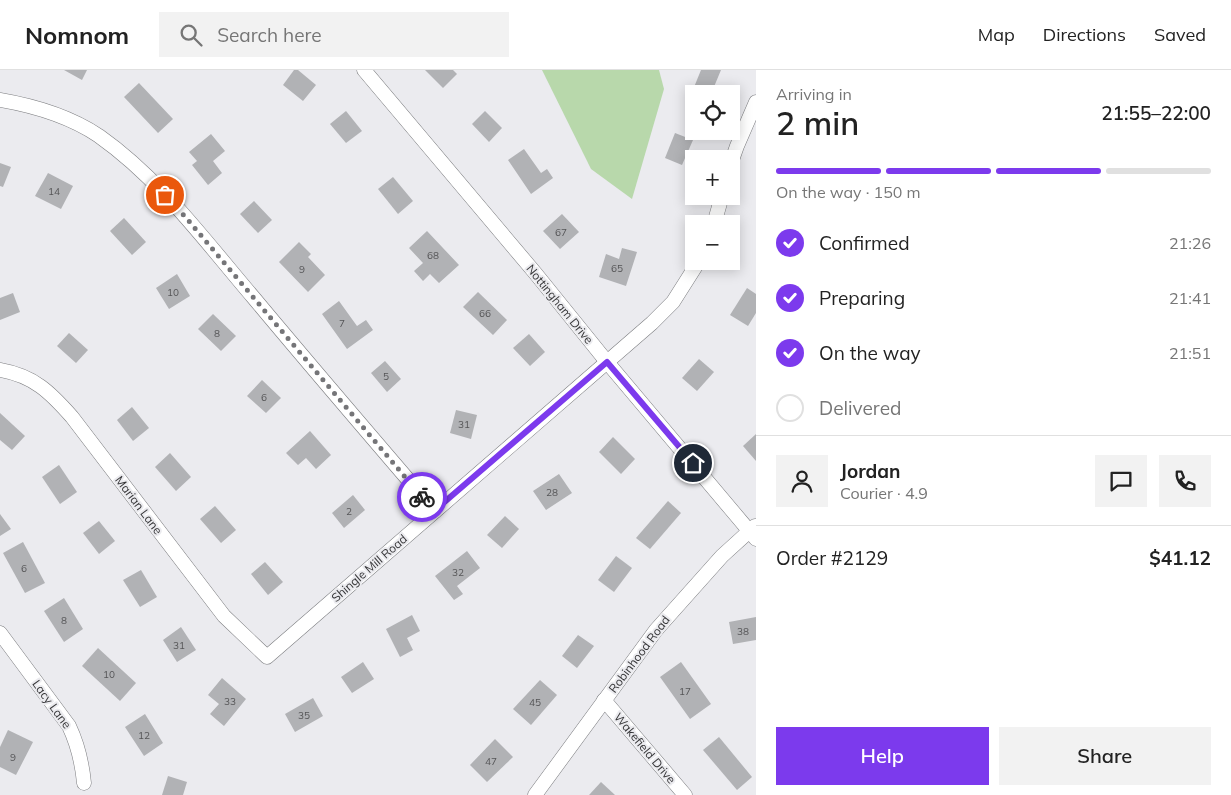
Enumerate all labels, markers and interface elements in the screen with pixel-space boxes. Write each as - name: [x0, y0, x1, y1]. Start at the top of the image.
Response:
- search box: [159, 12, 509, 57]
- text: Nomnom: [25, 20, 129, 50]
- icon: search: [177, 21, 205, 49]
- text: Search here: [217, 23, 322, 47]
- text: Map: [978, 23, 1015, 46]
- text: Directions: [1043, 23, 1126, 46]
- text: Saved: [1154, 23, 1206, 46]
- text: Arriving in: [776, 84, 852, 104]
- map controls: [685, 85, 740, 270]
- button: locate: [685, 85, 740, 140]
- text: 21:55–22:00: [1101, 101, 1211, 125]
- text: 2 min: [776, 103, 859, 143]
- button: +: [685, 150, 740, 205]
- pin: [144, 174, 186, 216]
- icon: bag: [151, 181, 179, 209]
- text: On the way · 150 m: [776, 182, 921, 202]
- house number: 14: [48, 185, 60, 198]
- button: −: [685, 215, 740, 270]
- house number: 67: [555, 226, 567, 239]
- icon: check: [776, 229, 804, 257]
- text: Confirmed: [819, 231, 910, 255]
- text: 21:26: [1169, 233, 1211, 253]
- house number: 68: [427, 249, 439, 262]
- street label: Nottingham Drive: [523, 261, 597, 347]
- house number: 65: [611, 262, 623, 275]
- house number: 9: [299, 263, 305, 276]
- icon: check: [776, 284, 804, 312]
- house number: 10: [167, 286, 179, 299]
- text: Preparing: [819, 286, 905, 310]
- text: 21:41: [1169, 288, 1211, 308]
- house number: 66: [479, 307, 491, 320]
- house number: 7: [339, 317, 345, 330]
- house number: 8: [214, 327, 220, 340]
- icon: check: [776, 339, 804, 367]
- text: On the way: [819, 341, 921, 365]
- text: 21:51: [1169, 343, 1211, 363]
- house number: 5: [383, 370, 389, 383]
- house number: 6: [261, 391, 267, 404]
- text: Delivered: [819, 396, 901, 420]
- house number: 31: [458, 418, 470, 431]
- pin: [672, 442, 714, 484]
- icon: home: [679, 449, 707, 477]
- button: person: [776, 455, 828, 507]
- button: chat: [1095, 455, 1147, 507]
- button: phone: [1159, 455, 1211, 507]
- text: Jordan: [840, 459, 900, 483]
- courier: [397, 472, 447, 522]
- street label: Marian Lane: [112, 473, 166, 537]
- icon: bike: [408, 483, 436, 511]
- text: Courier · 4.9: [840, 483, 928, 503]
- house number: 28: [546, 486, 558, 499]
- house number: 2: [346, 505, 352, 518]
- street label: Shingle Mill Road: [328, 531, 410, 605]
- text: Order #2129: [776, 546, 888, 570]
- text: $41.12: [1149, 546, 1211, 570]
- house number: 6: [21, 562, 27, 575]
- house number: 32: [452, 566, 464, 579]
- street label: Robinhood Road: [605, 613, 673, 695]
- house number: 8: [61, 614, 67, 627]
- house number: 38: [737, 625, 749, 638]
- house number: 31: [173, 639, 185, 652]
- house number: 10: [103, 668, 115, 681]
- street label: Lacy Lane: [29, 677, 75, 731]
- house number: 17: [679, 685, 691, 698]
- house number: 33: [224, 695, 236, 708]
- house number: 45: [529, 696, 541, 709]
- house number: 35: [298, 709, 310, 722]
- street label: Wakefield Drive: [611, 709, 679, 787]
- button: Help: [776, 727, 989, 785]
- button: Share: [999, 727, 1211, 785]
- house number: 12: [138, 729, 150, 742]
- house number: 9: [10, 751, 16, 764]
- house number: 47: [485, 755, 497, 768]

